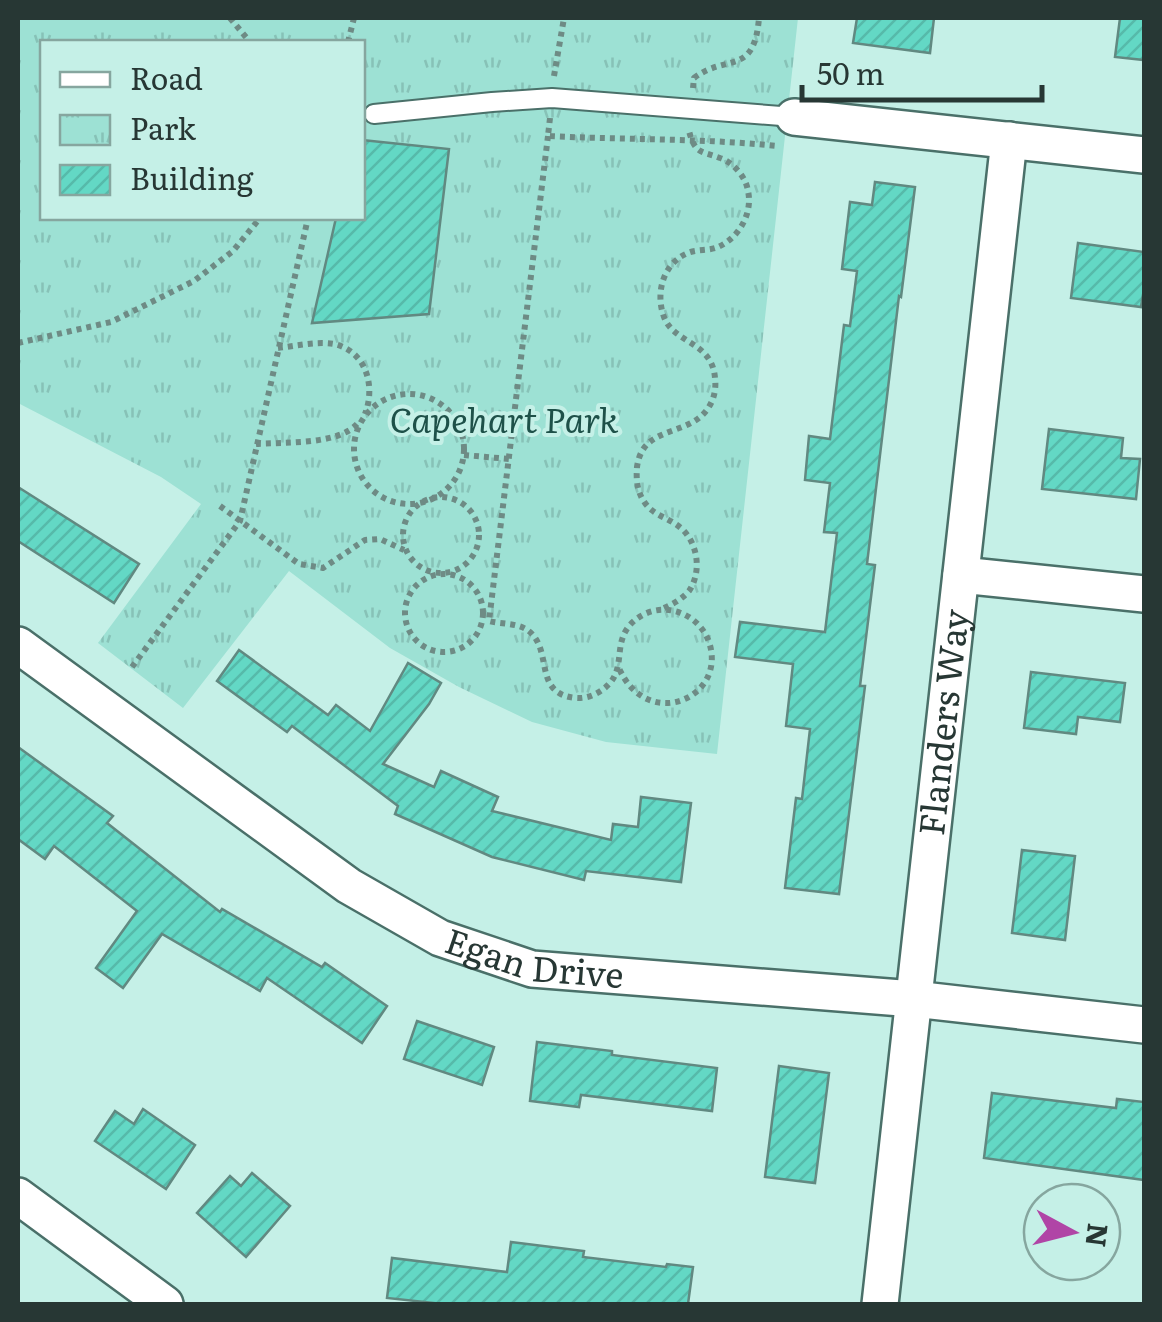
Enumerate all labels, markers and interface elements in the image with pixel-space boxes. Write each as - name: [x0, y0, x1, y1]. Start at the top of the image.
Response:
- legend: [40, 40, 365, 220]
- scale bar: [802, 40, 1042, 102]
- text: 50 m: [817, 50, 885, 94]
- text: Road: [130, 55, 203, 99]
- text: Park: [130, 105, 197, 149]
- text: Building: [130, 155, 254, 199]
- park label: Capehart Park: [390, 392, 618, 444]
- street label: Flanders Way: [903, 606, 980, 838]
- street label: Egan Drive: [439, 913, 626, 999]
- north arrow: [1022, 1182, 1122, 1282]
- text: N: [1077, 1221, 1121, 1250]

